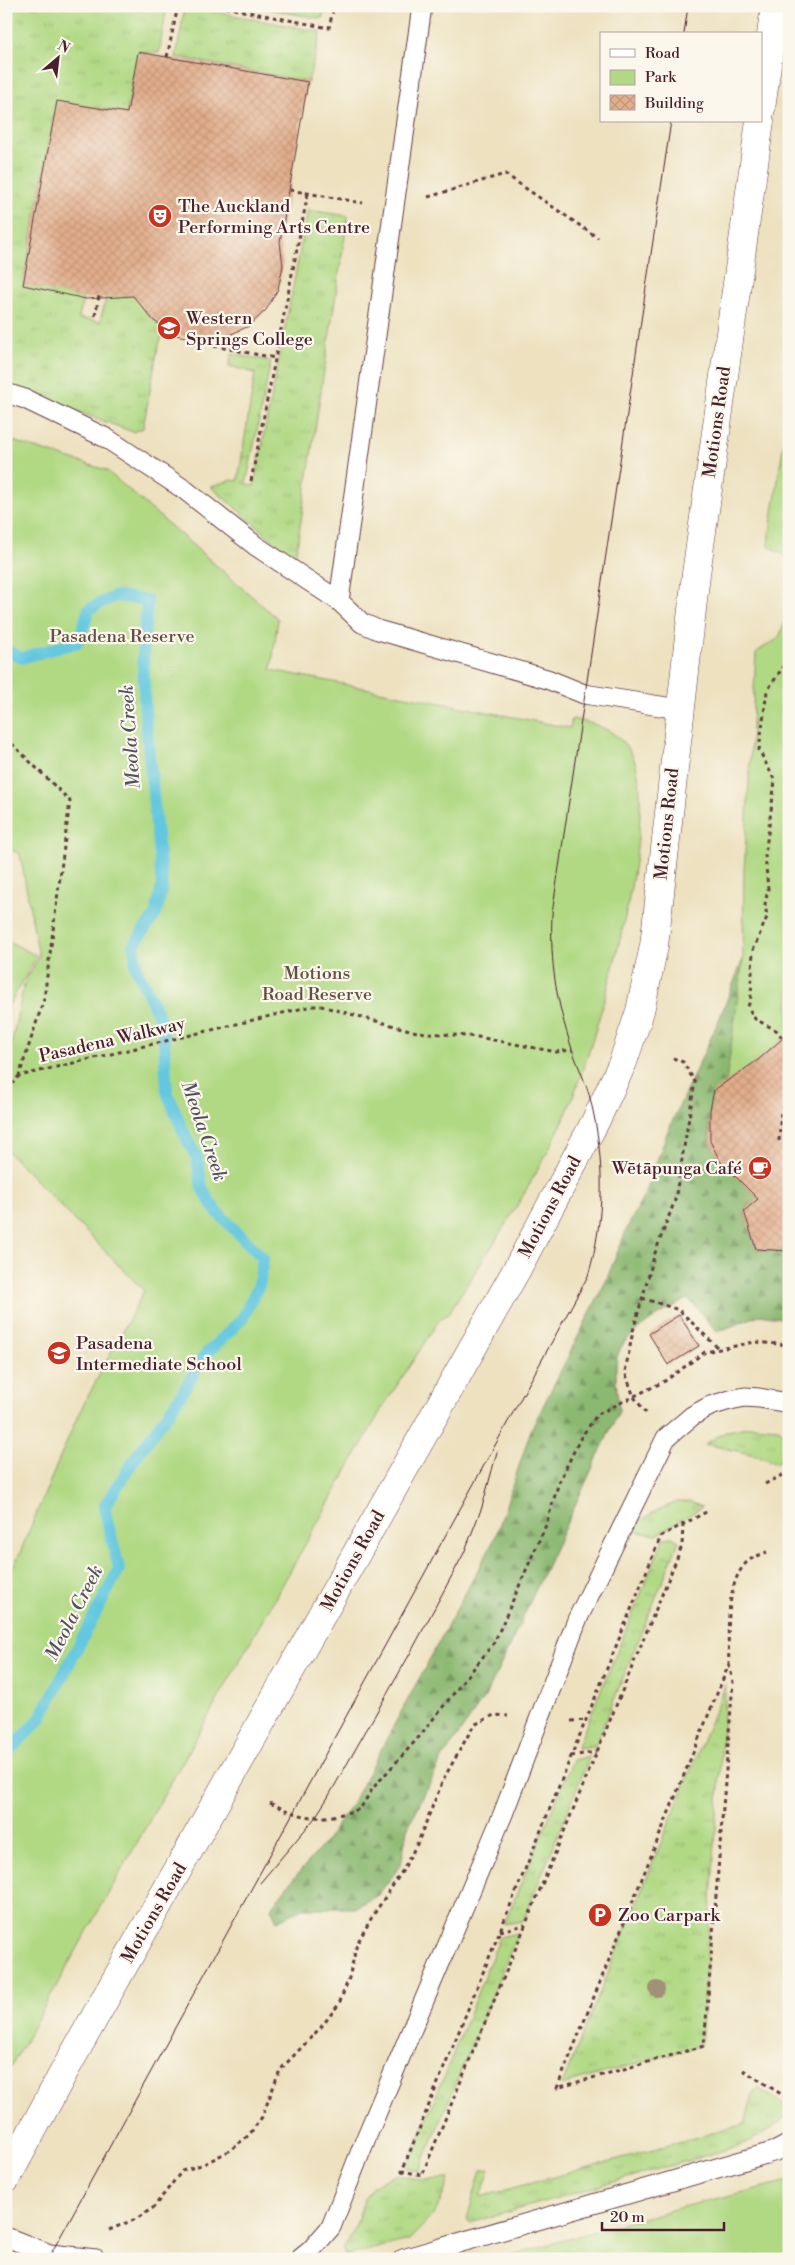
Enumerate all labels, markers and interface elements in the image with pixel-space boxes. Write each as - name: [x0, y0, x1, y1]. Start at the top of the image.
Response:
- north arrow: [32, 32, 82, 82]
- legend: [600, 32, 762, 122]
- text: N: [55, 37, 73, 58]
- text: Road: [645, 44, 680, 63]
- text: Park: [645, 68, 677, 87]
- text: Building: [644, 94, 704, 113]
- place label: The Auckland Performing Arts Centre: [178, 195, 370, 239]
- theatre icon: The Auckland Performing Arts Centre: [147, 203, 173, 229]
- place label: Western Springs College: [185, 307, 313, 351]
- school or university icon: Western Springs College: [156, 315, 182, 341]
- street label: Motions Road: [698, 364, 736, 479]
- park label: Pasadena Reserve: [50, 625, 194, 648]
- water label: Meola Creek: [114, 684, 146, 790]
- street label: Motions Road: [650, 766, 684, 881]
- park label: Motions Road Reserve: [262, 962, 372, 1006]
- street label: Pasadena Walkway: [37, 1012, 188, 1068]
- water label: Meola Creek: [176, 1078, 232, 1184]
- street label: Motions Road: [513, 1151, 587, 1262]
- cafe icon: Wētāpunga Café: [747, 1155, 773, 1181]
- place label: Wētāpunga Café: [611, 1157, 742, 1180]
- place label: Pasadena Intermediate School: [76, 1332, 242, 1376]
- school or university icon: Pasadena Intermediate School: [46, 1340, 72, 1366]
- street label: Motions Road: [316, 1506, 391, 1616]
- water label: Meola Creek: [40, 1561, 108, 1665]
- street label: Motions Road: [116, 1858, 192, 1967]
- parking icon: Zoo Carpark: [587, 1902, 613, 1928]
- place label: Zoo Carpark: [618, 1904, 721, 1927]
- scale bar: [602, 2200, 725, 2232]
- text: 20 m: [610, 2208, 645, 2227]

